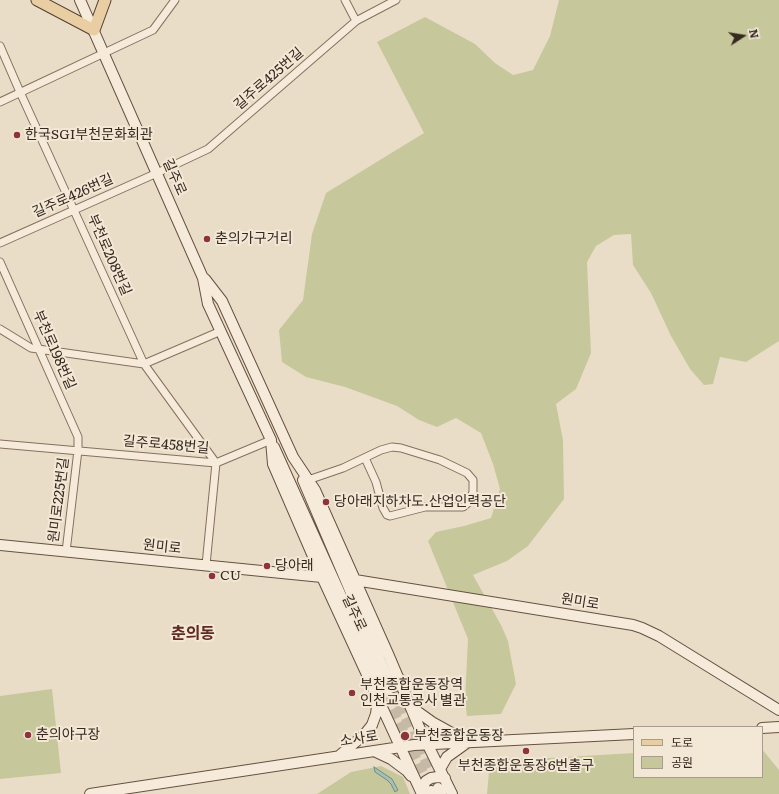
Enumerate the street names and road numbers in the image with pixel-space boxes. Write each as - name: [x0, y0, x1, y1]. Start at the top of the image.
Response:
- street label: 길주로425번길: [231, 44, 307, 114]
- street label: 길주로: [158, 156, 190, 198]
- street label: 길주로426번길: [30, 171, 116, 221]
- street label: 부천로208번길: [84, 212, 134, 298]
- street label: 부천로198번길: [29, 308, 79, 392]
- street label: 길주로458번길: [122, 433, 210, 457]
- street label: 원미로225번길: [45, 456, 73, 544]
- street label: 원미로: [142, 537, 182, 557]
- street label: 원미로: [560, 591, 600, 613]
- street label: 길주로: [338, 592, 370, 634]
- street label: 소사로: [339, 728, 379, 750]

